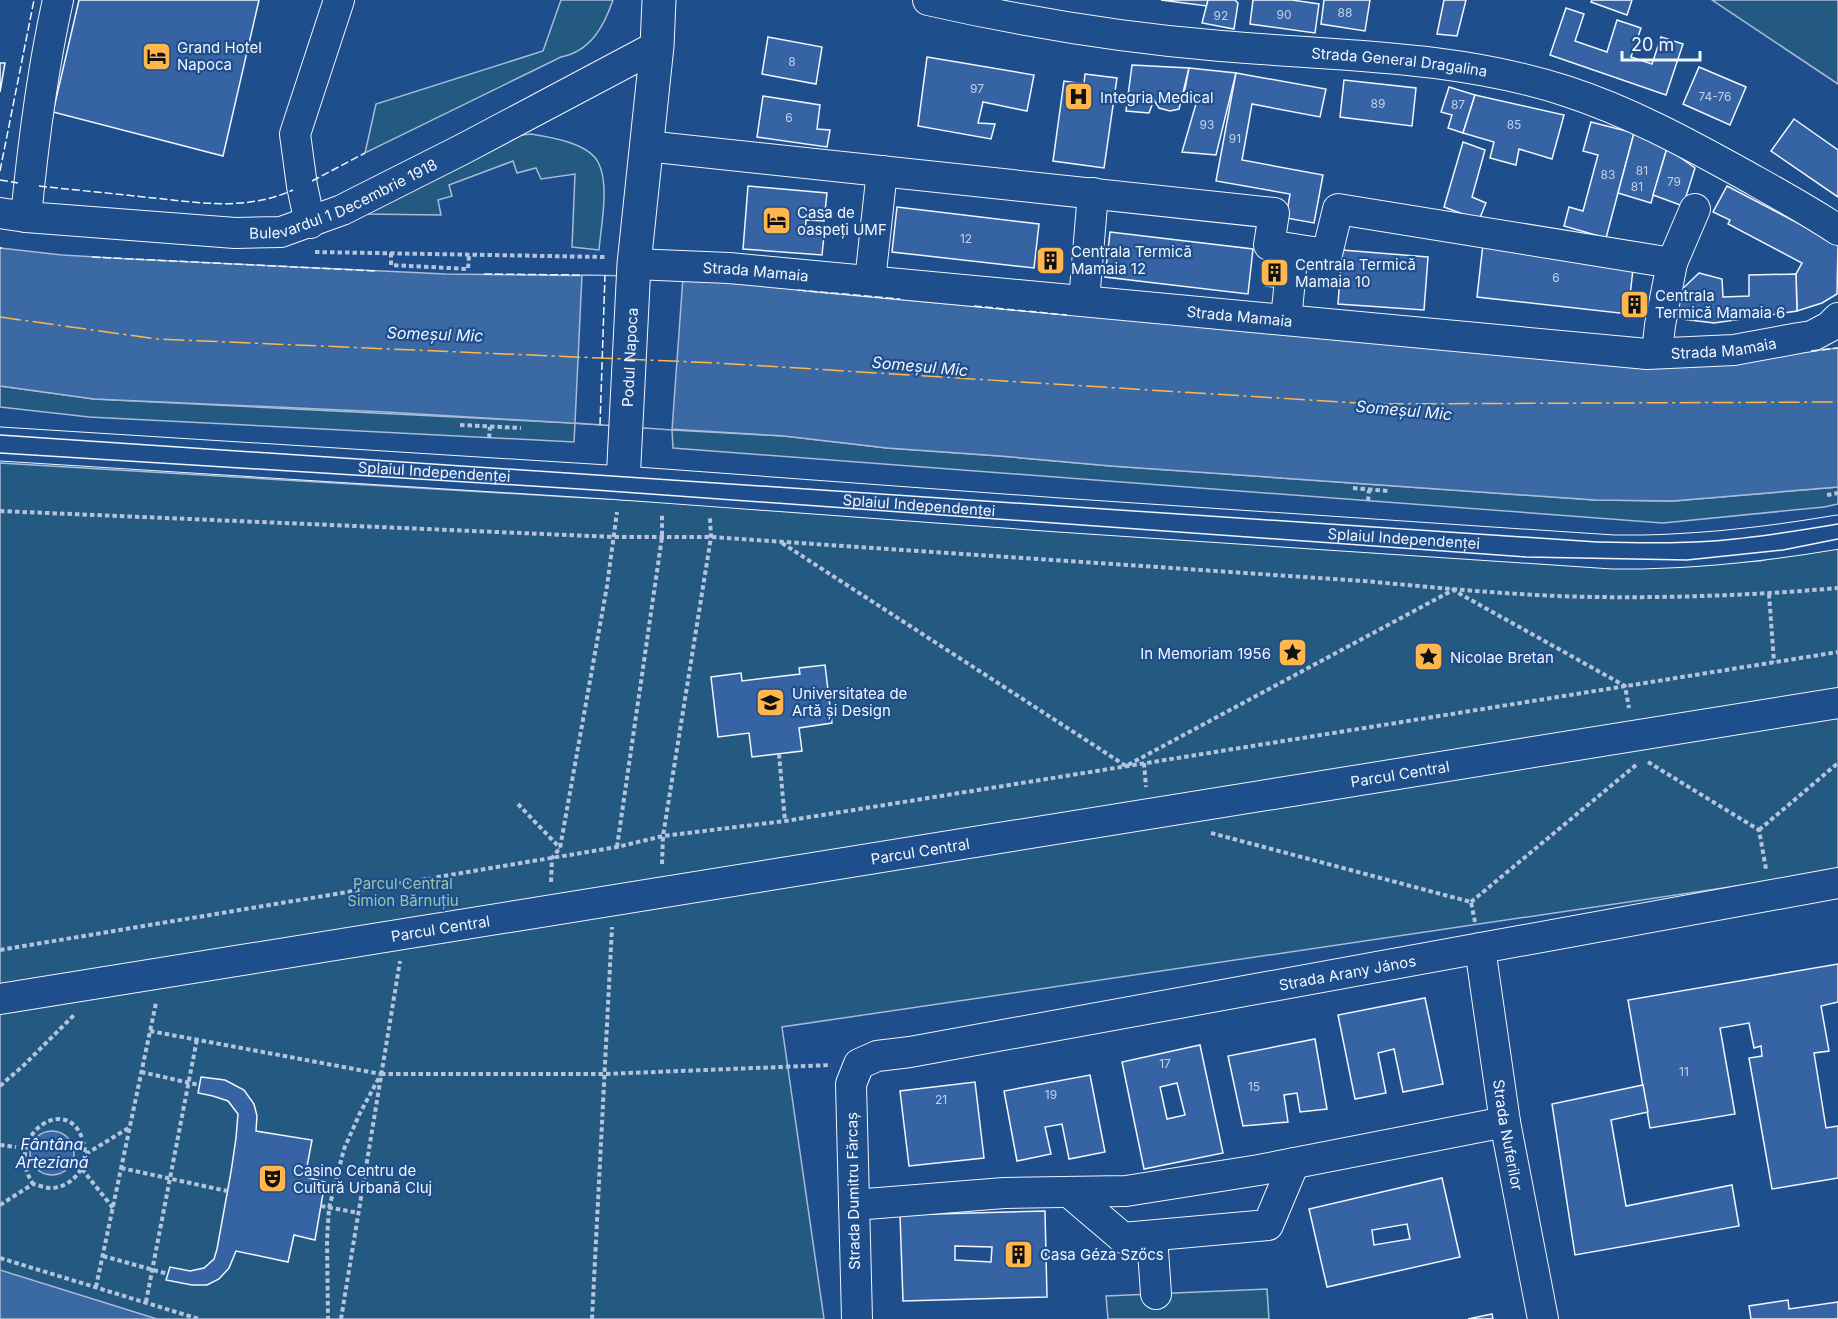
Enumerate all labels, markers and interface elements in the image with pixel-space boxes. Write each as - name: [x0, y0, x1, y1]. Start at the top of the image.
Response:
- house number: 88: [1338, 5, 1352, 20]
- house number: 90: [1276, 7, 1292, 22]
- house number: 92: [1214, 8, 1228, 23]
- scale bar: [1622, 24, 1700, 62]
- text: 20 m: [1631, 34, 1674, 55]
- place label: Grand Hotel Napoca: [177, 38, 262, 74]
- hotel icon: Grand Hotel Napoca: [140, 40, 172, 72]
- street label: Strada General Dragalina: [1311, 43, 1489, 81]
- house number: 8: [788, 54, 796, 69]
- house number: 97: [970, 81, 984, 96]
- hospital icon: Integria Medical: [1063, 81, 1095, 113]
- place label: Integria Medical: [1100, 88, 1214, 107]
- house number: 74-76: [1698, 89, 1732, 104]
- house number: 89: [1371, 96, 1385, 111]
- house number: 87: [1451, 97, 1465, 112]
- house number: 6: [785, 110, 793, 125]
- house number: 93: [1200, 117, 1214, 132]
- house number: 85: [1507, 117, 1521, 132]
- house number: 91: [1229, 131, 1241, 146]
- street label: Bulevardul 1 Decembrie 1918: [249, 154, 440, 242]
- house number: 81: [1636, 163, 1648, 178]
- house number: 83: [1601, 167, 1615, 182]
- house number: 79: [1667, 174, 1681, 189]
- house number: 81: [1631, 179, 1643, 194]
- place label: Casa de oaspeți UMF: [797, 203, 887, 239]
- hotel icon: Casa de oaspeți UMF: [760, 205, 792, 237]
- house number: 12: [960, 231, 972, 246]
- place label: Centrala Termică Mamaia 12: [1071, 242, 1192, 278]
- building icon: Centrala Termică Mamaia 12: [1034, 244, 1066, 276]
- place label: Centrala Termică Mamaia 10: [1295, 255, 1416, 291]
- street label: Strada Mamaia: [702, 257, 810, 285]
- building icon: Centrala Termică Mamaia 10: [1258, 257, 1290, 289]
- house number: 6: [1552, 270, 1560, 285]
- place label: Centrala Termică Mamaia 6: [1655, 286, 1785, 322]
- building icon: Centrala Termică Mamaia 6: [1618, 288, 1650, 320]
- street label: Strada Mamaia: [1186, 301, 1293, 330]
- street label: Podul Napoca: [617, 307, 641, 407]
- water label: Someșul Mic: [386, 322, 484, 346]
- street label: Strada Mamaia: [1670, 333, 1778, 362]
- water label: Someșul Mic: [871, 352, 969, 380]
- water label: Someșul Mic: [1355, 396, 1453, 424]
- street label: Splaiul Independenței: [357, 457, 511, 485]
- street label: Splaiul Independenței: [842, 490, 996, 520]
- street label: Splaiul Independenței: [1327, 523, 1481, 553]
- place icon: In Memoriam 1956: [1276, 637, 1308, 669]
- place icon: Nicolae Bretan: [1413, 641, 1445, 673]
- place label: In Memoriam 1956: [1140, 644, 1271, 663]
- place label: Nicolae Bretan: [1450, 648, 1554, 667]
- place label: Universitatea de Artă și Design: [792, 684, 907, 720]
- school or university icon: Universitatea de Artă și Design: [755, 686, 787, 718]
- street label: Parcul Central: [1349, 756, 1451, 791]
- street label: Parcul Central: [869, 833, 971, 868]
- park label: Parcul Central Simion Bărnuțiu: [347, 874, 459, 910]
- street label: Parcul Central: [389, 911, 491, 945]
- street label: Strada Arany János: [1277, 951, 1417, 994]
- house number: 17: [1159, 1056, 1171, 1071]
- house number: 11: [1679, 1064, 1689, 1079]
- street label: Strada Nuferilor: [1489, 1078, 1528, 1192]
- house number: 15: [1248, 1079, 1260, 1094]
- house number: 19: [1045, 1087, 1057, 1102]
- house number: 21: [935, 1092, 947, 1107]
- street label: Strada Dumitru Fărcaș: [842, 1112, 864, 1270]
- water label: Fântâna Arteziană: [14, 1134, 89, 1172]
- place label: Casino Centru de Cultură Urbană Cluj: [293, 1161, 432, 1197]
- theatre icon: Casino Centru de Cultură Urbană Cluj: [256, 1163, 288, 1195]
- building icon: Casa Géza Szőcs: [1003, 1238, 1035, 1270]
- place label: Casa Géza Szőcs: [1040, 1245, 1164, 1264]

